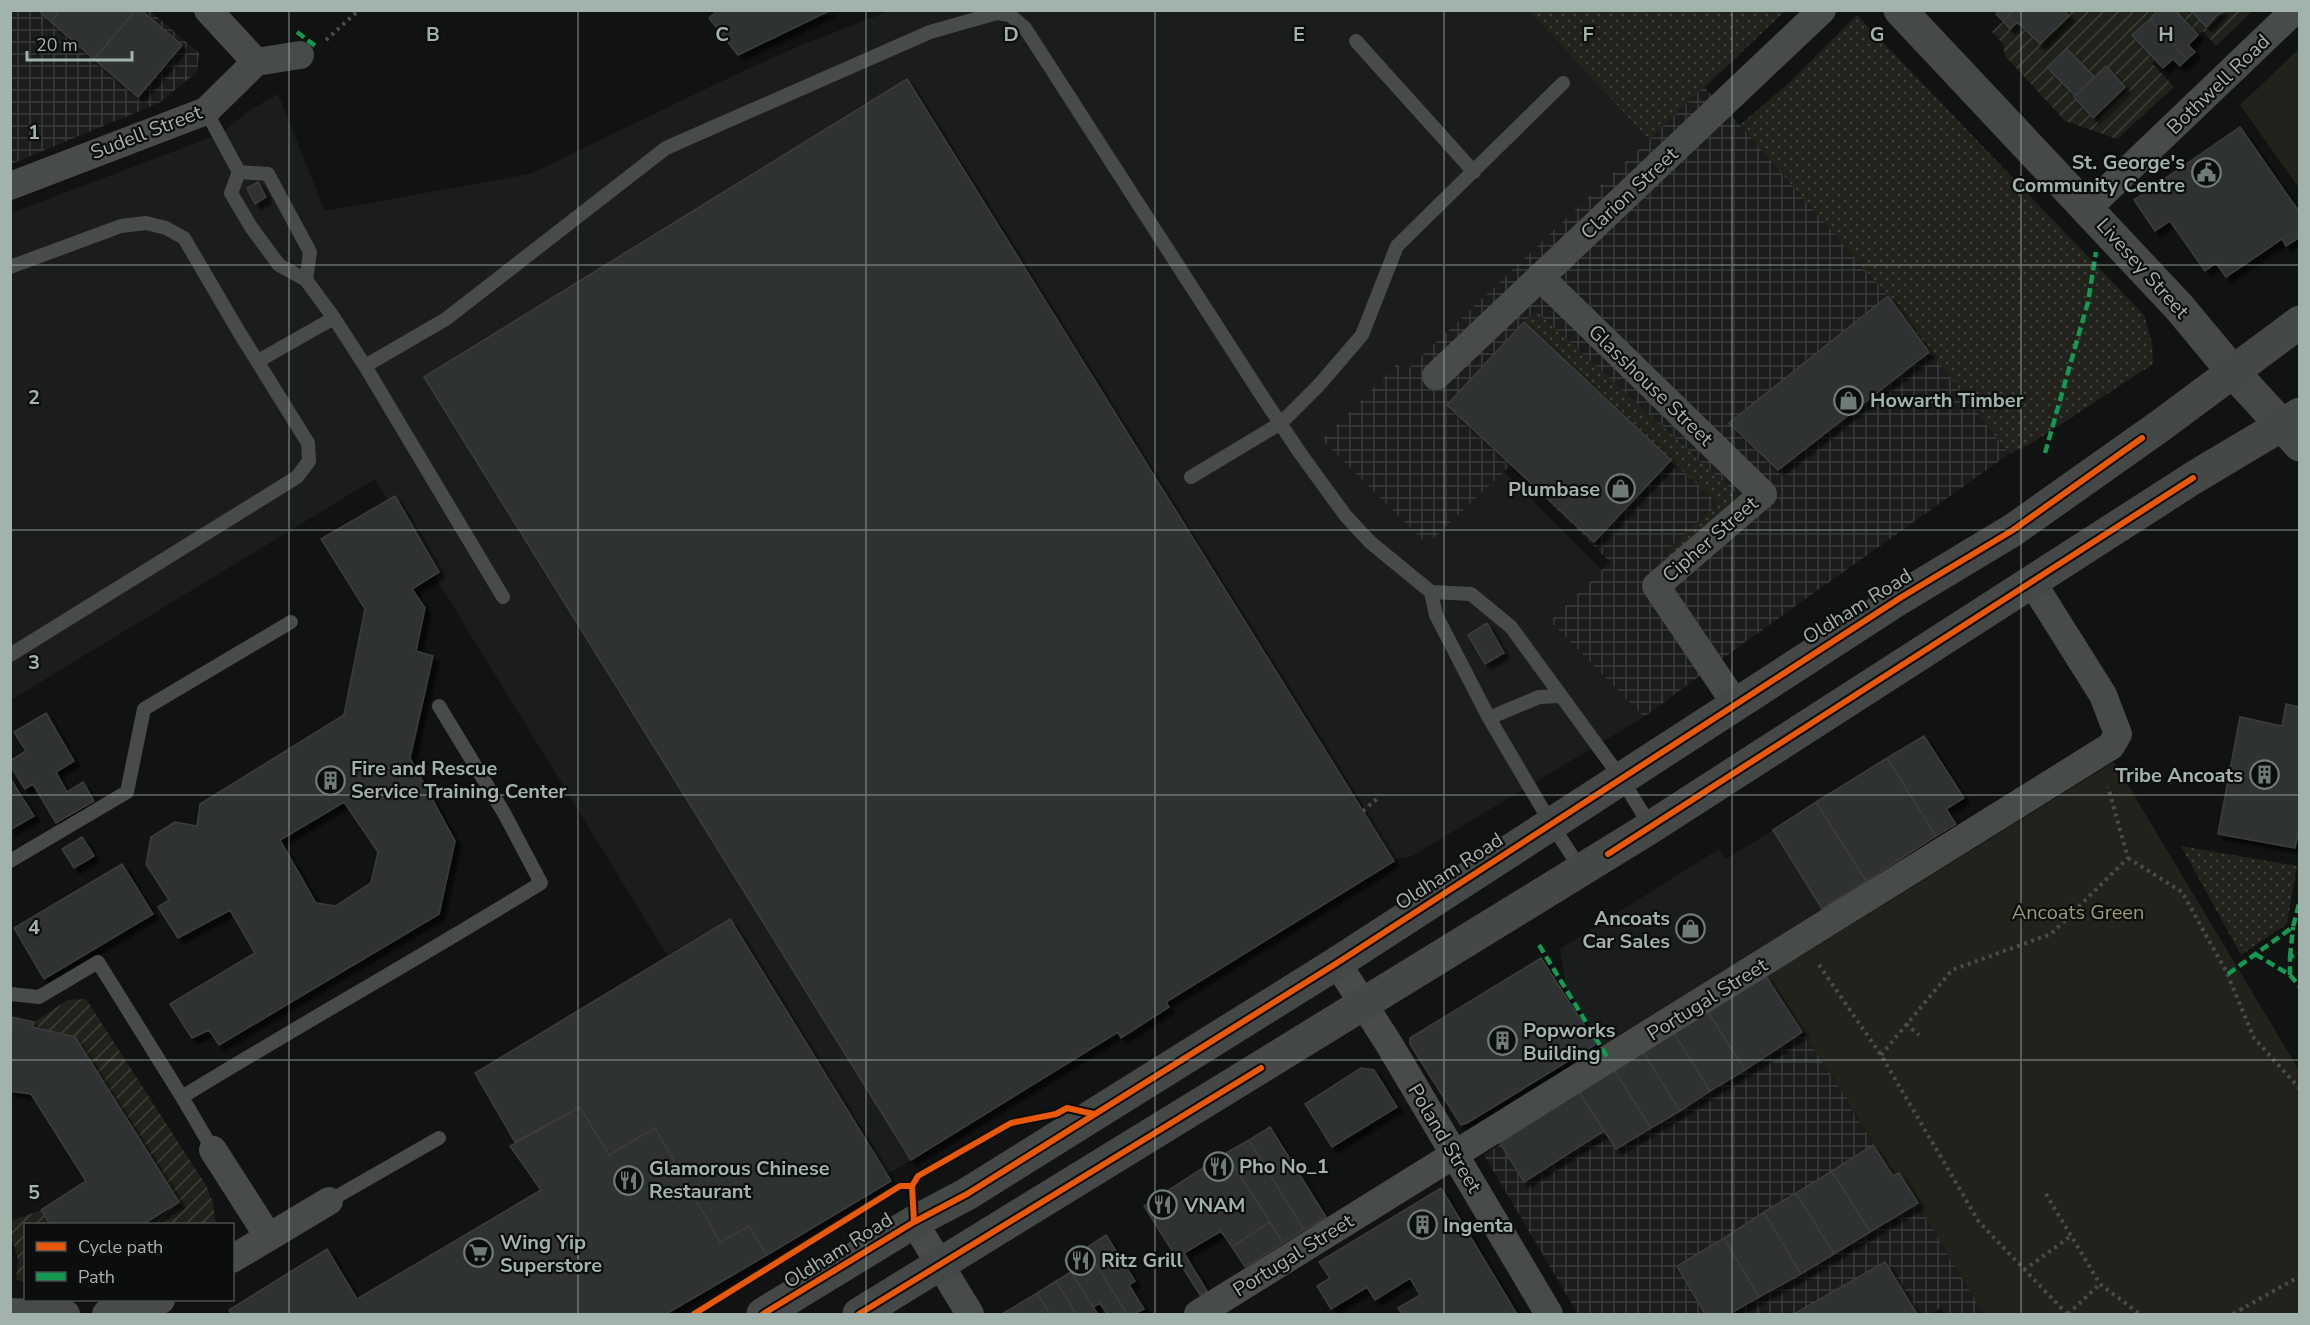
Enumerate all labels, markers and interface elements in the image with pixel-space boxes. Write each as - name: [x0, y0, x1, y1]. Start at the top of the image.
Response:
- text: B: [426, 21, 440, 48]
- text: C: [715, 21, 729, 48]
- text: D: [1003, 21, 1019, 48]
- text: E: [1293, 21, 1305, 48]
- text: F: [1582, 21, 1594, 48]
- text: G: [1870, 21, 1884, 48]
- text: H: [2158, 21, 2174, 48]
- scale bar: [27, 24, 132, 62]
- street label: Bothwell Road: [2161, 28, 2276, 140]
- text: 20 m: [36, 33, 78, 57]
- street label: Sudell Street: [87, 98, 207, 166]
- text: 1: [28, 119, 40, 146]
- street label: Clarion Street: [1575, 141, 1685, 246]
- place label: St. George's Community Centre: [2012, 149, 2185, 199]
- public building icon: St. George's Community Centre: [2190, 157, 2222, 189]
- street label: Livesey Street: [2090, 212, 2196, 325]
- street label: Glasshouse Street: [1582, 319, 1720, 453]
- text: 2: [28, 384, 40, 411]
- shop icon: Howarth Timber: [1833, 384, 1865, 416]
- place label: Howarth Timber: [1870, 387, 2024, 414]
- shop icon: Plumbase: [1605, 473, 1637, 505]
- place label: Plumbase: [1508, 476, 1600, 503]
- street label: Cipher Street: [1657, 490, 1765, 588]
- street label: Oldham Road: [1798, 562, 1917, 651]
- text: 3: [28, 649, 40, 676]
- place label: Fire and Rescue Service Training Center: [351, 755, 566, 805]
- building icon: Tribe Ancoats: [2248, 759, 2280, 791]
- place label: Tribe Ancoats: [2115, 762, 2243, 789]
- building icon: Fire and Rescue Service Training Center: [314, 764, 346, 796]
- street label: Oldham Road: [1390, 826, 1508, 916]
- park label: Ancoats Green: [2012, 899, 2144, 926]
- place label: Ancoats Car Sales: [1582, 905, 1670, 955]
- shop icon: Ancoats Car Sales: [1675, 913, 1707, 945]
- text: 4: [28, 914, 40, 941]
- street label: Portugal Street: [1642, 951, 1773, 1047]
- place label: Popworks Building: [1523, 1017, 1616, 1067]
- building icon: Popworks Building: [1486, 1025, 1518, 1057]
- street label: Poland Street: [1401, 1079, 1488, 1199]
- restaurant icon: Pho No_1: [1202, 1150, 1234, 1182]
- place label: Pho No_1: [1239, 1153, 1329, 1180]
- place label: Glamorous Chinese Restaurant: [649, 1155, 830, 1205]
- restaurant icon: Glamorous Chinese Restaurant: [612, 1164, 644, 1196]
- text: 5: [28, 1179, 40, 1206]
- restaurant icon: VNAM: [1147, 1189, 1179, 1221]
- place label: VNAM: [1183, 1192, 1245, 1219]
- street label: Oldham Road: [779, 1206, 898, 1295]
- street label: Portugal Street: [1228, 1207, 1359, 1303]
- building icon: Ingenta: [1406, 1209, 1438, 1241]
- place label: Ingenta: [1443, 1212, 1514, 1239]
- legend: [24, 1223, 234, 1301]
- place label: Wing Yip Superstore: [500, 1229, 602, 1279]
- text: Cycle path: [78, 1235, 163, 1259]
- supermarket icon: Wing Yip Superstore: [463, 1237, 495, 1269]
- restaurant icon: Ritz Grill: [1064, 1244, 1096, 1276]
- place label: Ritz Grill: [1101, 1247, 1183, 1274]
- text: Path: [78, 1265, 115, 1289]

